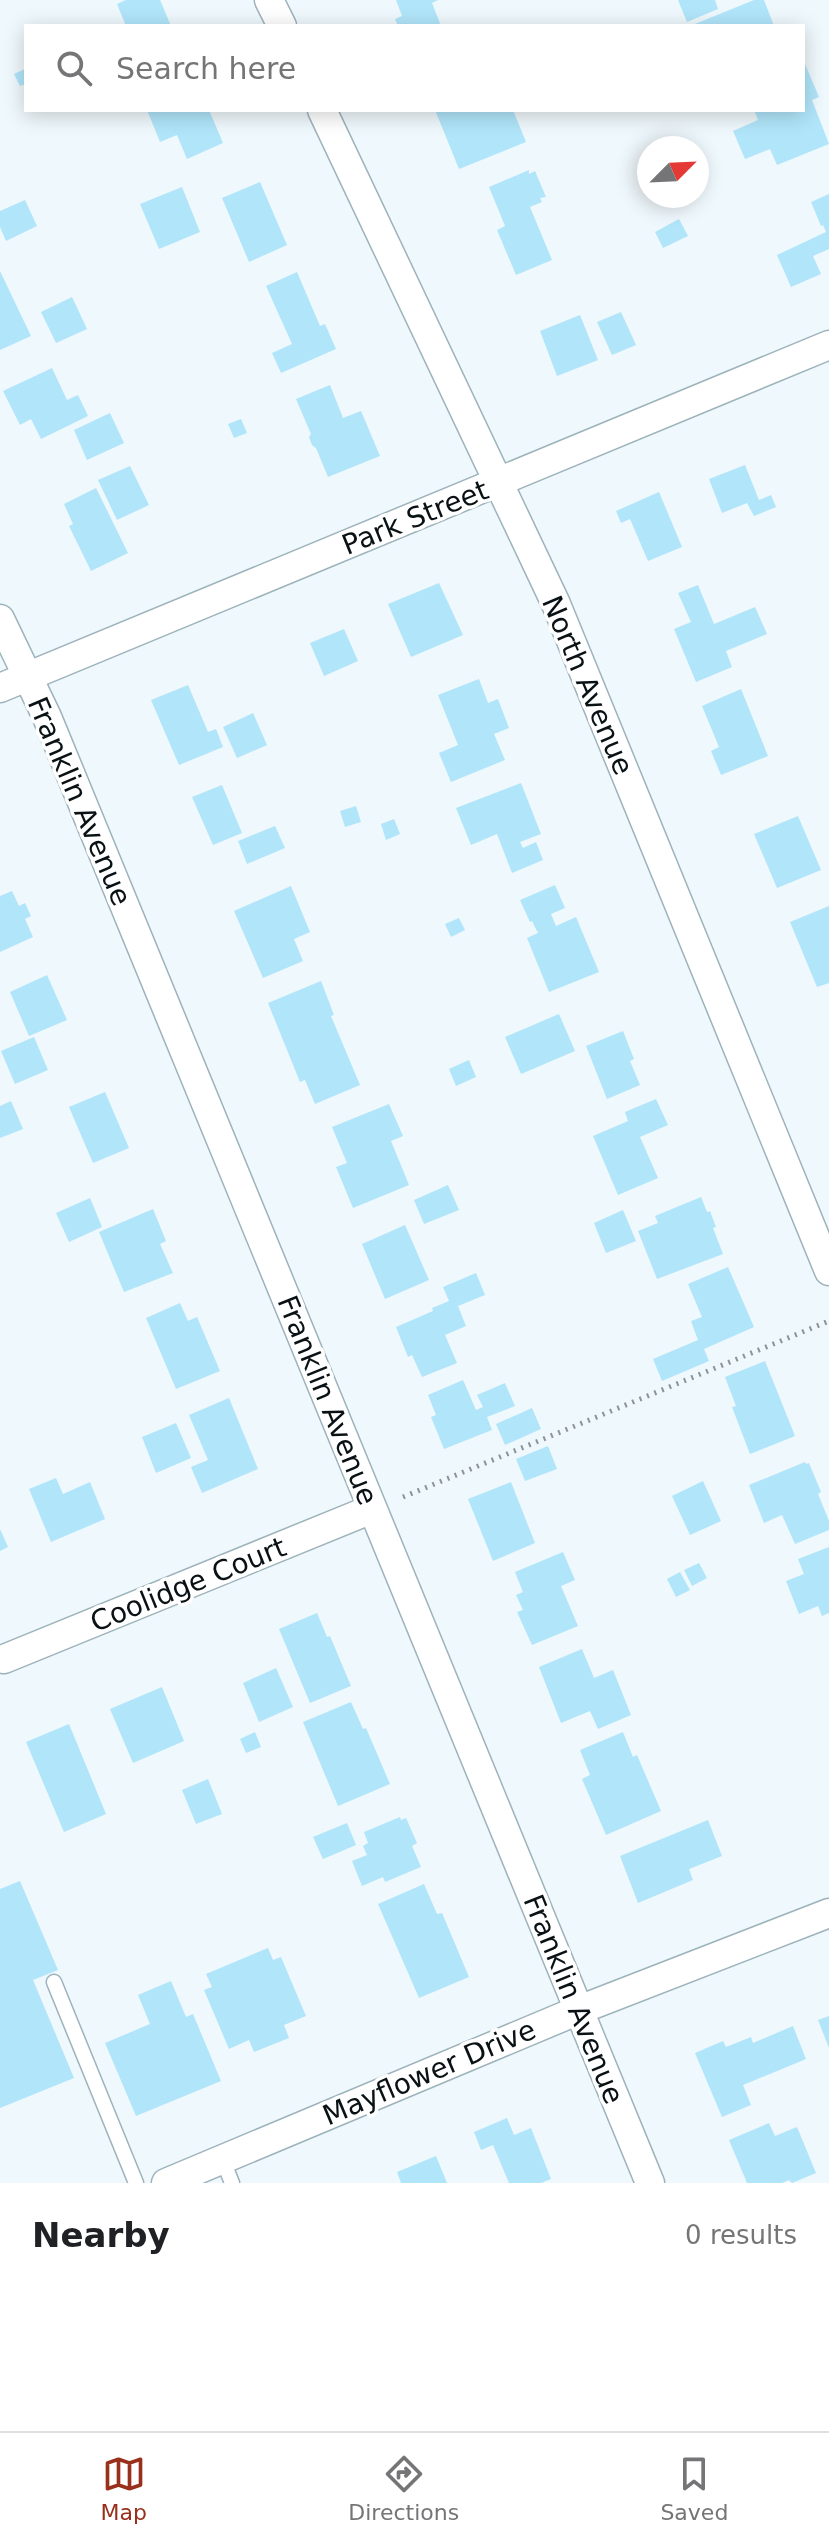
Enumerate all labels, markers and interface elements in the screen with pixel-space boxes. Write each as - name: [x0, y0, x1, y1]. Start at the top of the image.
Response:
- search box: [24, 24, 805, 112]
- icon: search: [52, 46, 96, 90]
- text: Search here: [116, 51, 296, 86]
- north arrow: [637, 136, 709, 208]
- street label: Park Street: [337, 473, 493, 562]
- street label: North Avenue: [535, 591, 640, 780]
- street label: Franklin Avenue: [21, 692, 138, 910]
- street label: Franklin Avenue: [270, 1291, 385, 1510]
- street label: Coolidge Court: [86, 1530, 291, 1639]
- street label: Franklin Avenue: [516, 1890, 631, 2109]
- street label: Mayflower Drive: [318, 2013, 541, 2132]
- text: Nearby: [32, 2215, 170, 2255]
- text: 0 results: [685, 2220, 797, 2250]
- tab: Map: [101, 2452, 147, 2525]
- tab: Directions: [348, 2452, 459, 2525]
- tab: Saved: [660, 2452, 728, 2525]

